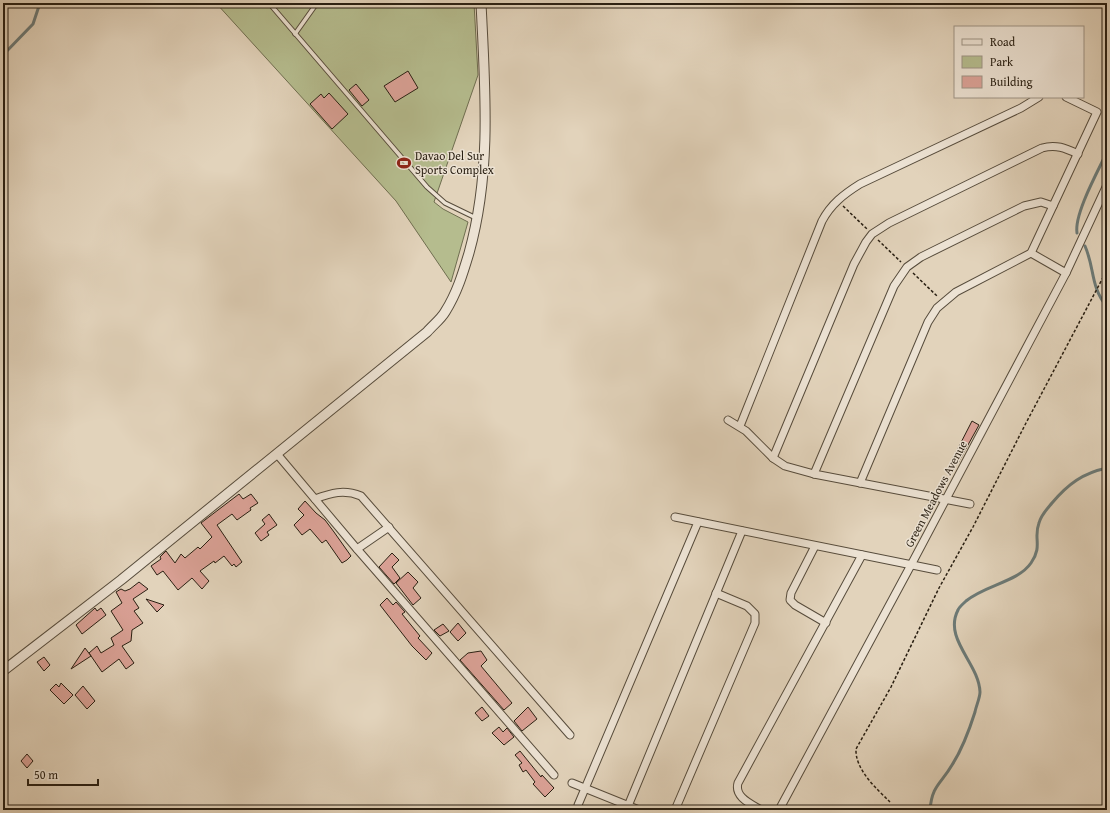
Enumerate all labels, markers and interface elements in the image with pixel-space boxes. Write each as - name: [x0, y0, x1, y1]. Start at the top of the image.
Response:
- legend: [954, 26, 1084, 98]
- text: Road: [990, 33, 1016, 50]
- text: Park: [990, 53, 1014, 70]
- text: Building: [990, 73, 1033, 90]
- place label: Davao Del Sur Sports Complex: [415, 147, 495, 178]
- sports icon: Davao Del Sur Sports Complex: [396, 155, 412, 171]
- street label: Green Meadows Avenue: [900, 437, 971, 550]
- scale bar: [28, 761, 98, 787]
- text: 50 m: [34, 766, 58, 783]

